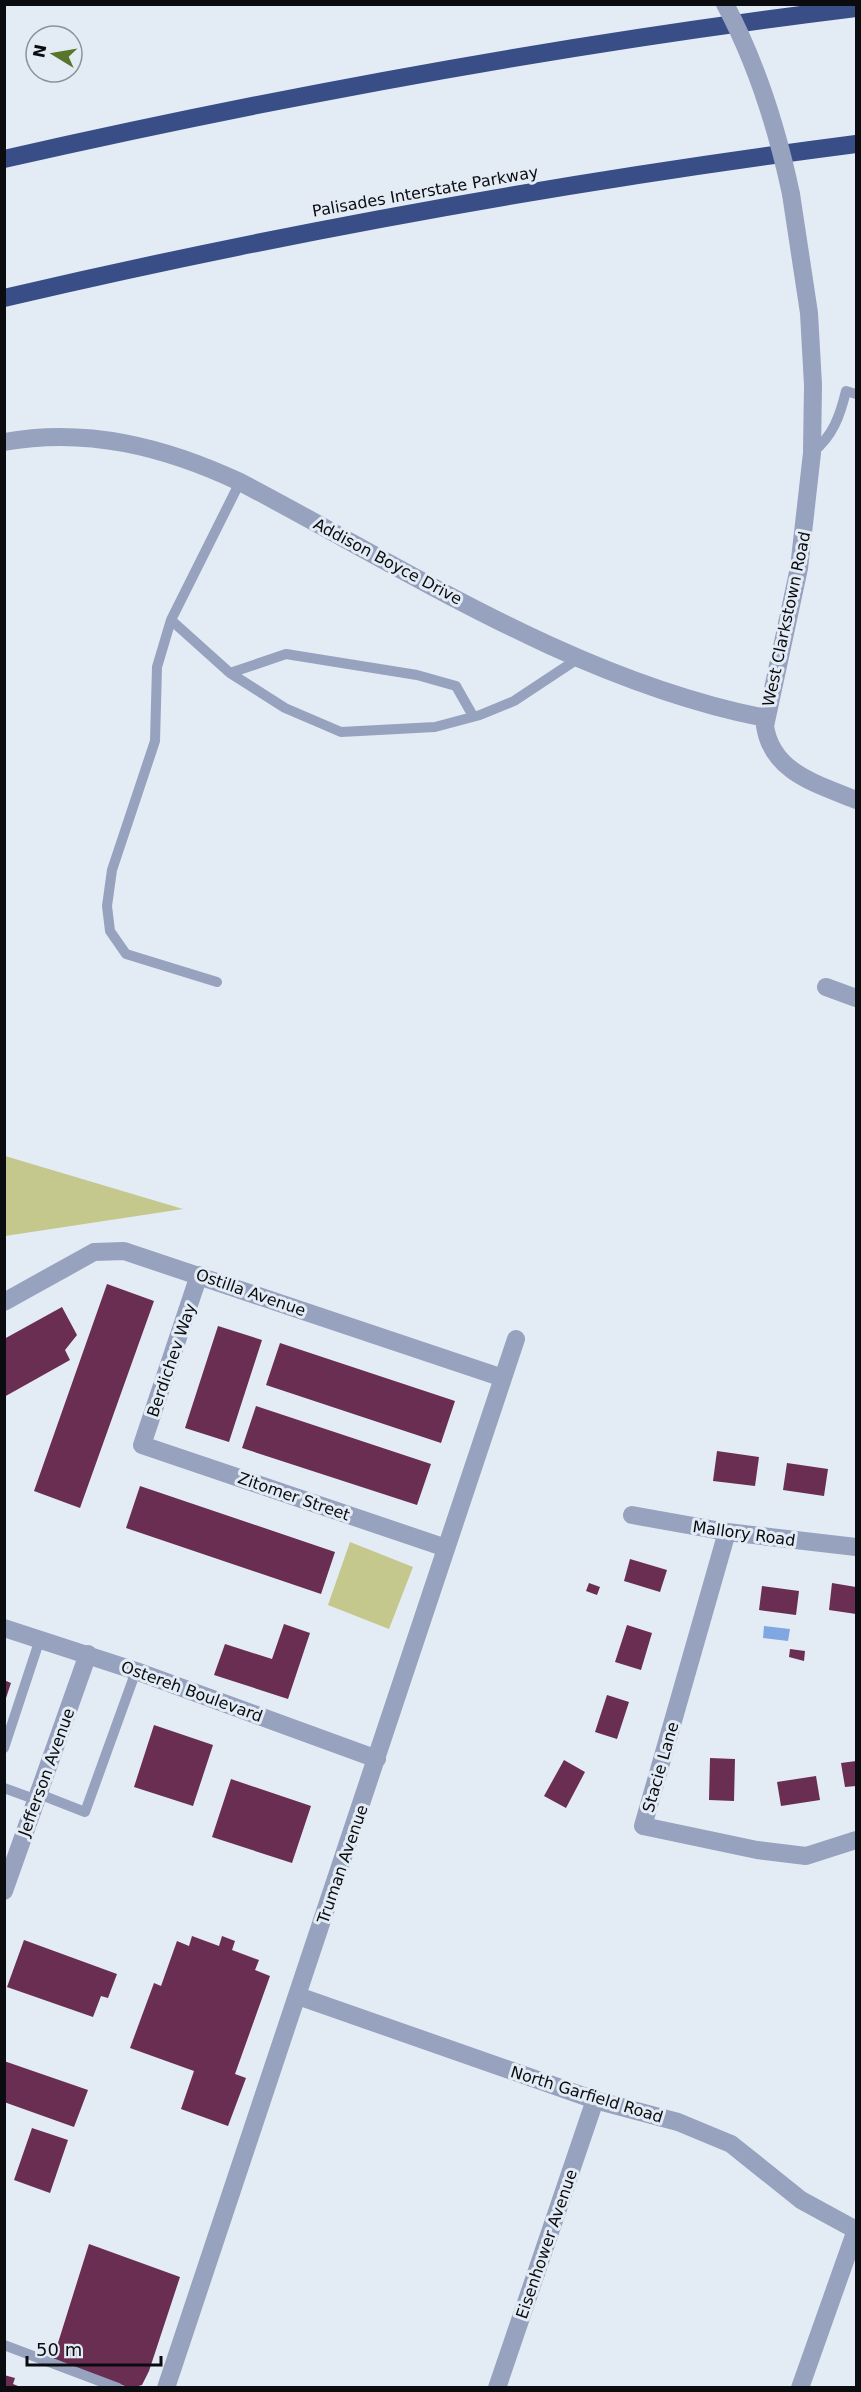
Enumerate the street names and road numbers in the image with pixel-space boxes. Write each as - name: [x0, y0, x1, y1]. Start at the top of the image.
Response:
- street label: Palisades Interstate Parkway: [311, 162, 540, 221]
- street label: Addison Boyce Drive: [310, 514, 465, 609]
- street label: West Clarkstown Road: [759, 530, 814, 708]
- street label: Ostilla Avenue: [193, 1265, 308, 1320]
- street label: Berdichev Way: [143, 1301, 200, 1420]
- street label: Zitomer Street: [235, 1468, 352, 1525]
- street label: Mallory Road: [691, 1517, 797, 1550]
- street label: Ostereh Boulevard: [118, 1657, 265, 1726]
- street label: Jefferson Avenue: [14, 1706, 78, 1840]
- street label: Stacie Lane: [639, 1720, 682, 1815]
- street label: Truman Avenue: [313, 1802, 372, 1927]
- street label: North Garfield Road: [508, 2062, 665, 2127]
- street label: Eisenhower Avenue: [512, 2167, 581, 2321]

